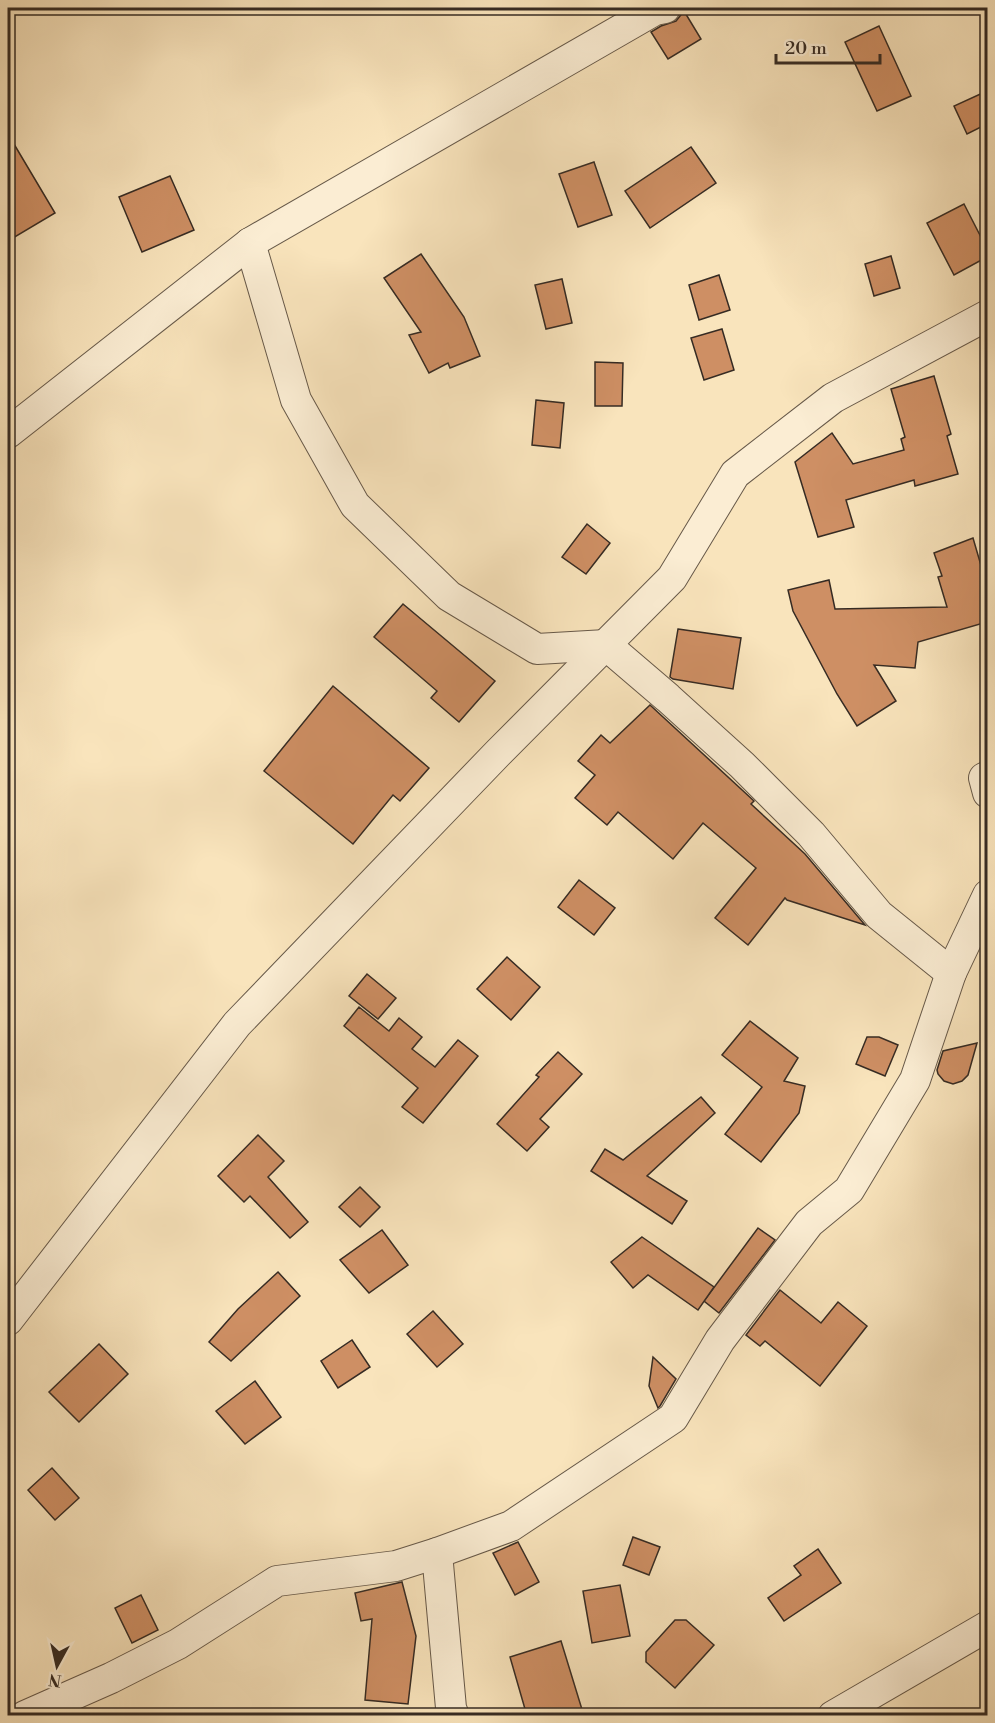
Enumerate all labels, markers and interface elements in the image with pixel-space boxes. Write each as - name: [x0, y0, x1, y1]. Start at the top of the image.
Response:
- scale bar: [776, 27, 880, 65]
- text: 20 m: [785, 37, 827, 60]
- north arrow: [27, 1636, 87, 1696]
- text: N: [47, 1669, 63, 1691]

